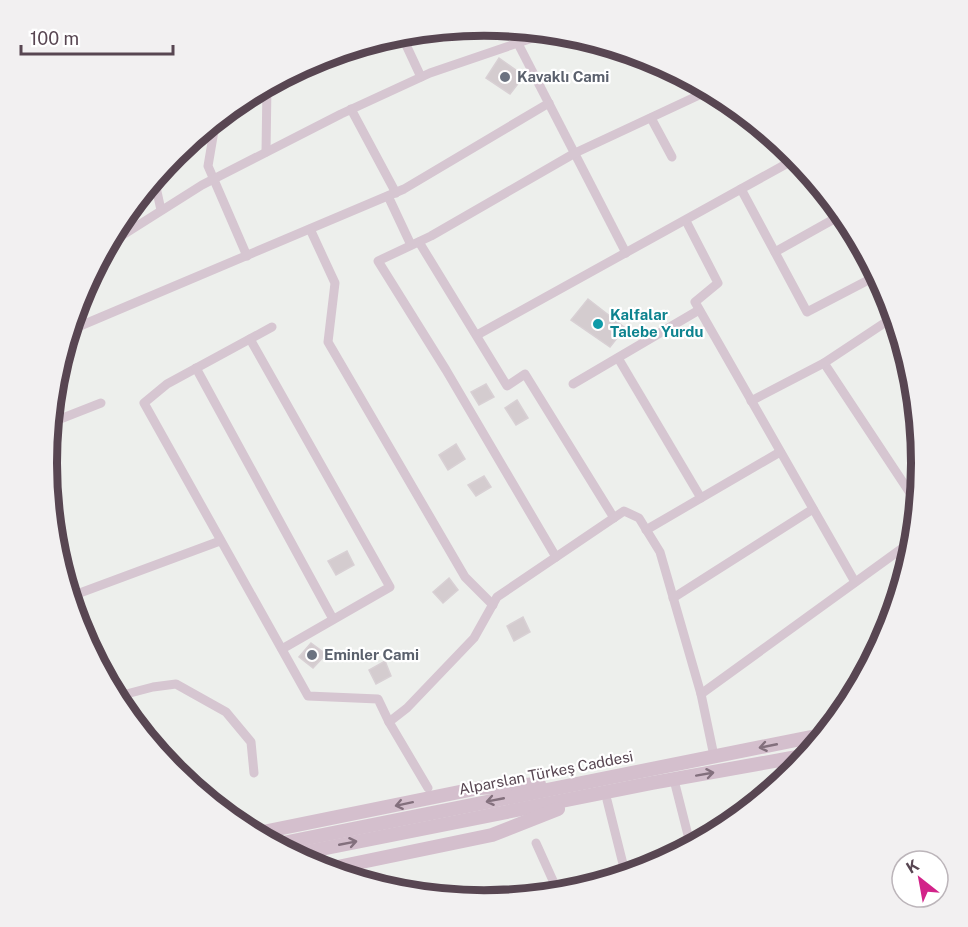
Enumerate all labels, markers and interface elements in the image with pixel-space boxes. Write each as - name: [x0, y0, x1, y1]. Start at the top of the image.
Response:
- scale bar: [21, 18, 172, 56]
- text: 100 m: [30, 28, 79, 49]
- place label: Kavaklı Cami: [517, 68, 609, 85]
- marker: Kavaklı Cami: [498, 70, 512, 84]
- place label: Kalfalar Talebe Yurdu: [610, 306, 703, 340]
- marker: Kalfalar Talebe Yurdu: [591, 317, 605, 331]
- place label: Eminler Cami: [324, 646, 419, 663]
- marker: Eminler Cami: [305, 648, 319, 662]
- one-way arrow: [759, 740, 778, 752]
- street label: Alparslan Türkeş Caddesi: [457, 747, 635, 798]
- one-way arrow: [694, 768, 714, 779]
- one-way arrow: [486, 795, 505, 807]
- one-way arrow: [395, 798, 414, 810]
- one-way arrow: [338, 837, 358, 848]
- north arrow: [890, 849, 950, 909]
- text: K: [903, 855, 923, 878]

